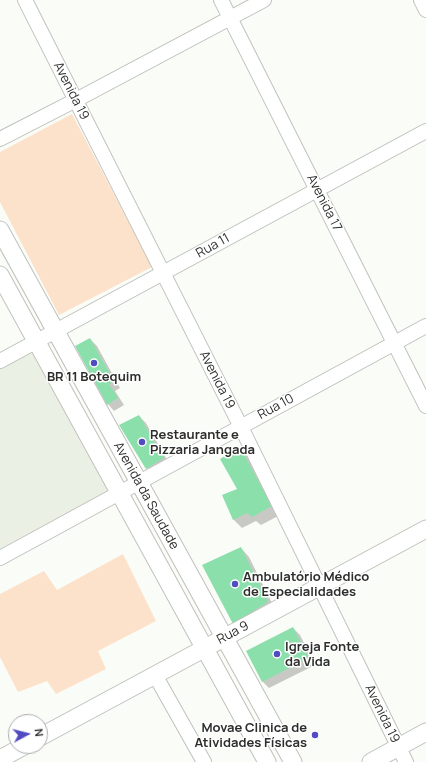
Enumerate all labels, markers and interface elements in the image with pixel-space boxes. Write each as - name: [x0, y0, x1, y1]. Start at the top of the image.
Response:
- street label: Avenida 19: [50, 59, 92, 123]
- street label: Avenida 17: [303, 172, 345, 234]
- street label: Rua 11: [194, 230, 232, 262]
- street label: Avenida 19: [196, 348, 238, 412]
- marker: BR 11 Botequim: [89, 358, 99, 368]
- place label: BR 11 Botequim: [47, 369, 141, 385]
- street label: Rua 10: [255, 391, 297, 423]
- place label: Restaurante e Pizzaria Jangada: [150, 427, 255, 458]
- marker: Restaurante e Pizzaria Jangada: [137, 437, 147, 447]
- street label: Avenida da Saudade: [110, 440, 182, 552]
- place label: Ambulatório Médico de Especialidades: [243, 569, 369, 600]
- marker: Ambulatório Médico de Especialidades: [230, 579, 240, 589]
- street label: Rua 9: [214, 618, 252, 648]
- place label: Igreja Fonte da Vida: [285, 639, 359, 670]
- marker: Igreja Fonte da Vida: [272, 649, 282, 659]
- street label: Avenida 19: [361, 682, 403, 746]
- north arrow: [8, 714, 48, 754]
- place label: Movae Clinica de Atividades Físicas: [194, 720, 307, 751]
- text: N: [31, 728, 47, 737]
- marker: Movae Clinica de Atividades Físicas: [310, 730, 320, 740]

